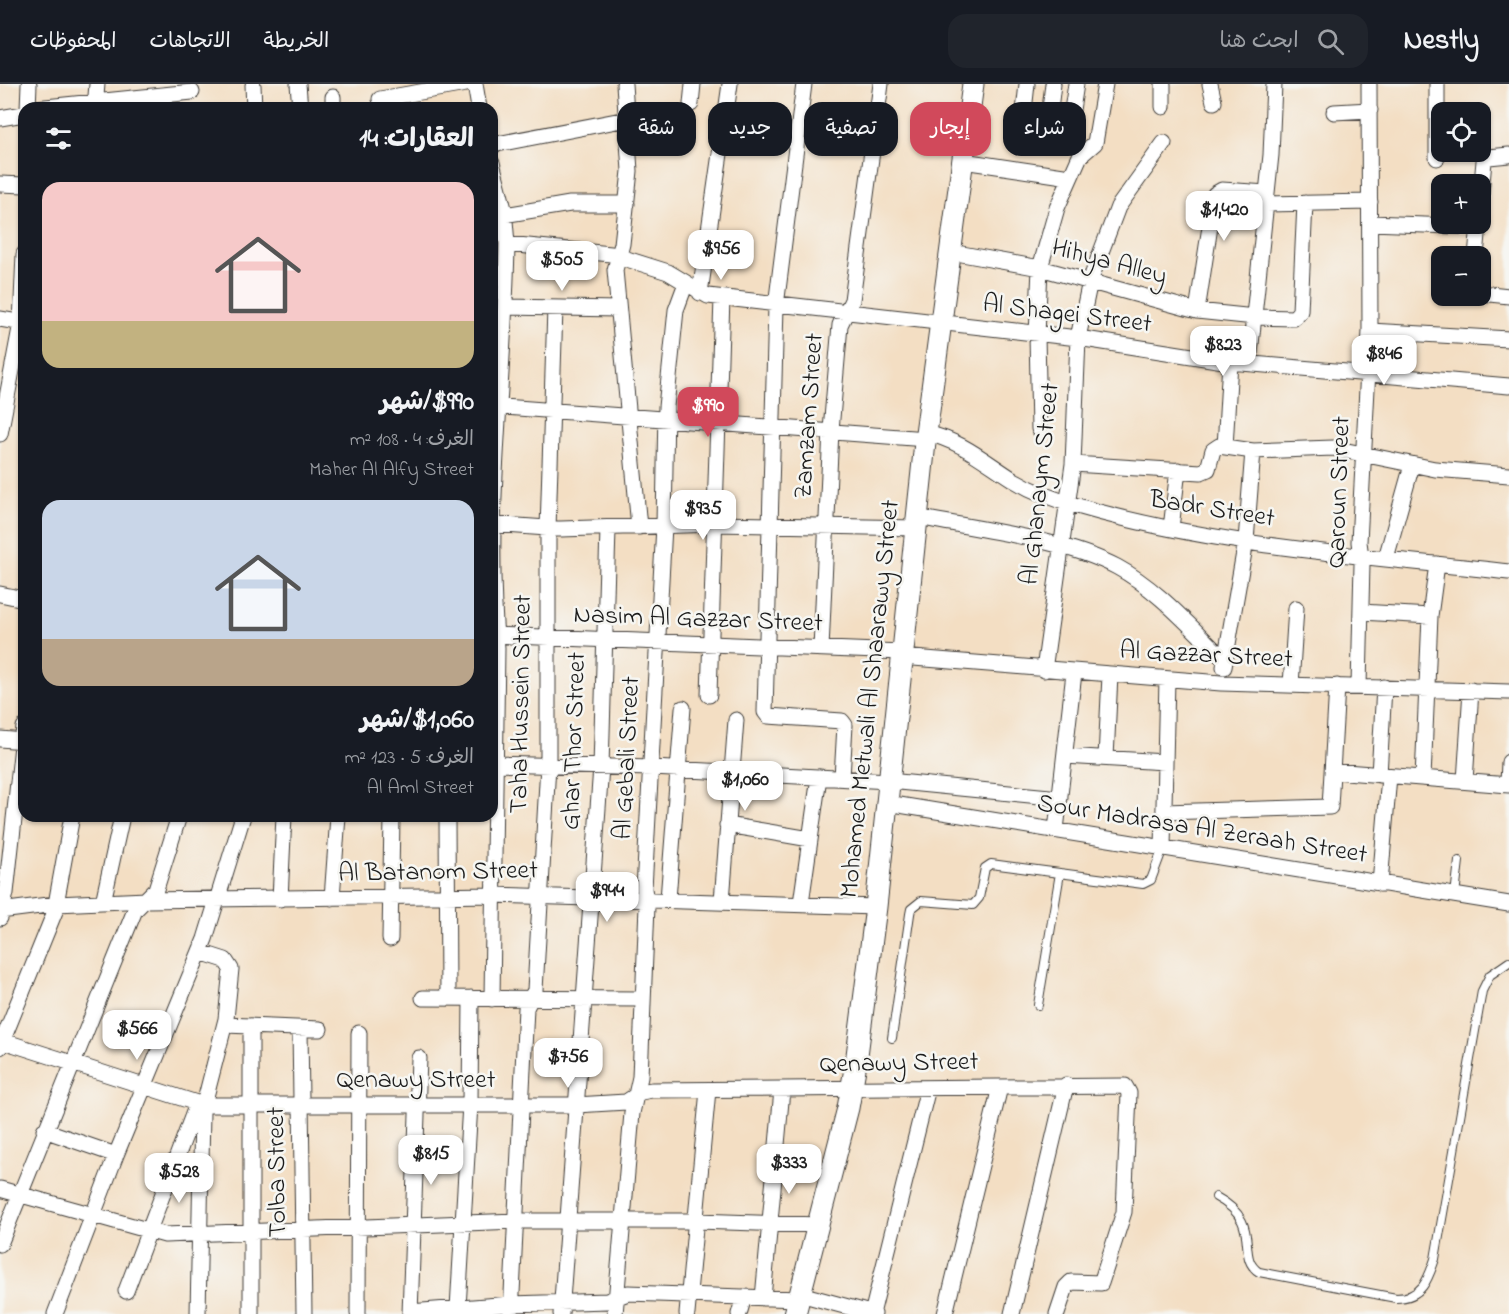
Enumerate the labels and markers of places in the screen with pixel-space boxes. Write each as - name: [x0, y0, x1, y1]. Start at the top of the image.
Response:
- pin: $1,420: [1175, 191, 1273, 242]
- pin: $956: [685, 230, 757, 281]
- pin: $505: [526, 241, 598, 292]
- pin: $823: [1187, 326, 1259, 377]
- pin: $846: [1348, 335, 1420, 386]
- pin: $990: [672, 387, 744, 438]
- pin: $935: [667, 490, 739, 541]
- pin: $1,060: [696, 761, 794, 812]
- pin: $944: [571, 872, 643, 923]
- pin: $566: [101, 1010, 173, 1061]
- pin: $756: [532, 1038, 604, 1089]
- pin: $815: [395, 1135, 467, 1186]
- pin: $333: [753, 1144, 825, 1195]
- pin: $528: [143, 1153, 215, 1204]

